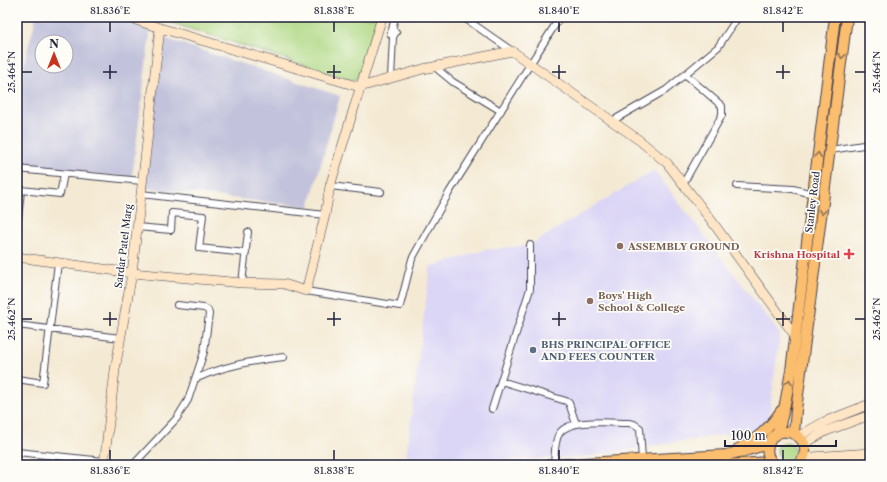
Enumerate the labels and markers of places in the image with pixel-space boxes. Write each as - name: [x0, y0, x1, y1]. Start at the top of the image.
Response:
- place label: ASSEMBLY GROUND: [627, 240, 740, 253]
- marker: ASSEMBLY GROUND: [615, 241, 625, 251]
- place label: Krishna Hospital: [754, 248, 840, 261]
- marker: Krishna Hospital: [843, 248, 855, 260]
- place label: Boys' High School & College: [598, 289, 685, 314]
- marker: Boys' High School & College: [585, 296, 595, 306]
- place label: BHS PRINCIPAL OFFICE AND FEES COUNTER: [540, 338, 671, 363]
- marker: BHS PRINCIPAL OFFICE AND FEES COUNTER: [528, 345, 538, 355]

